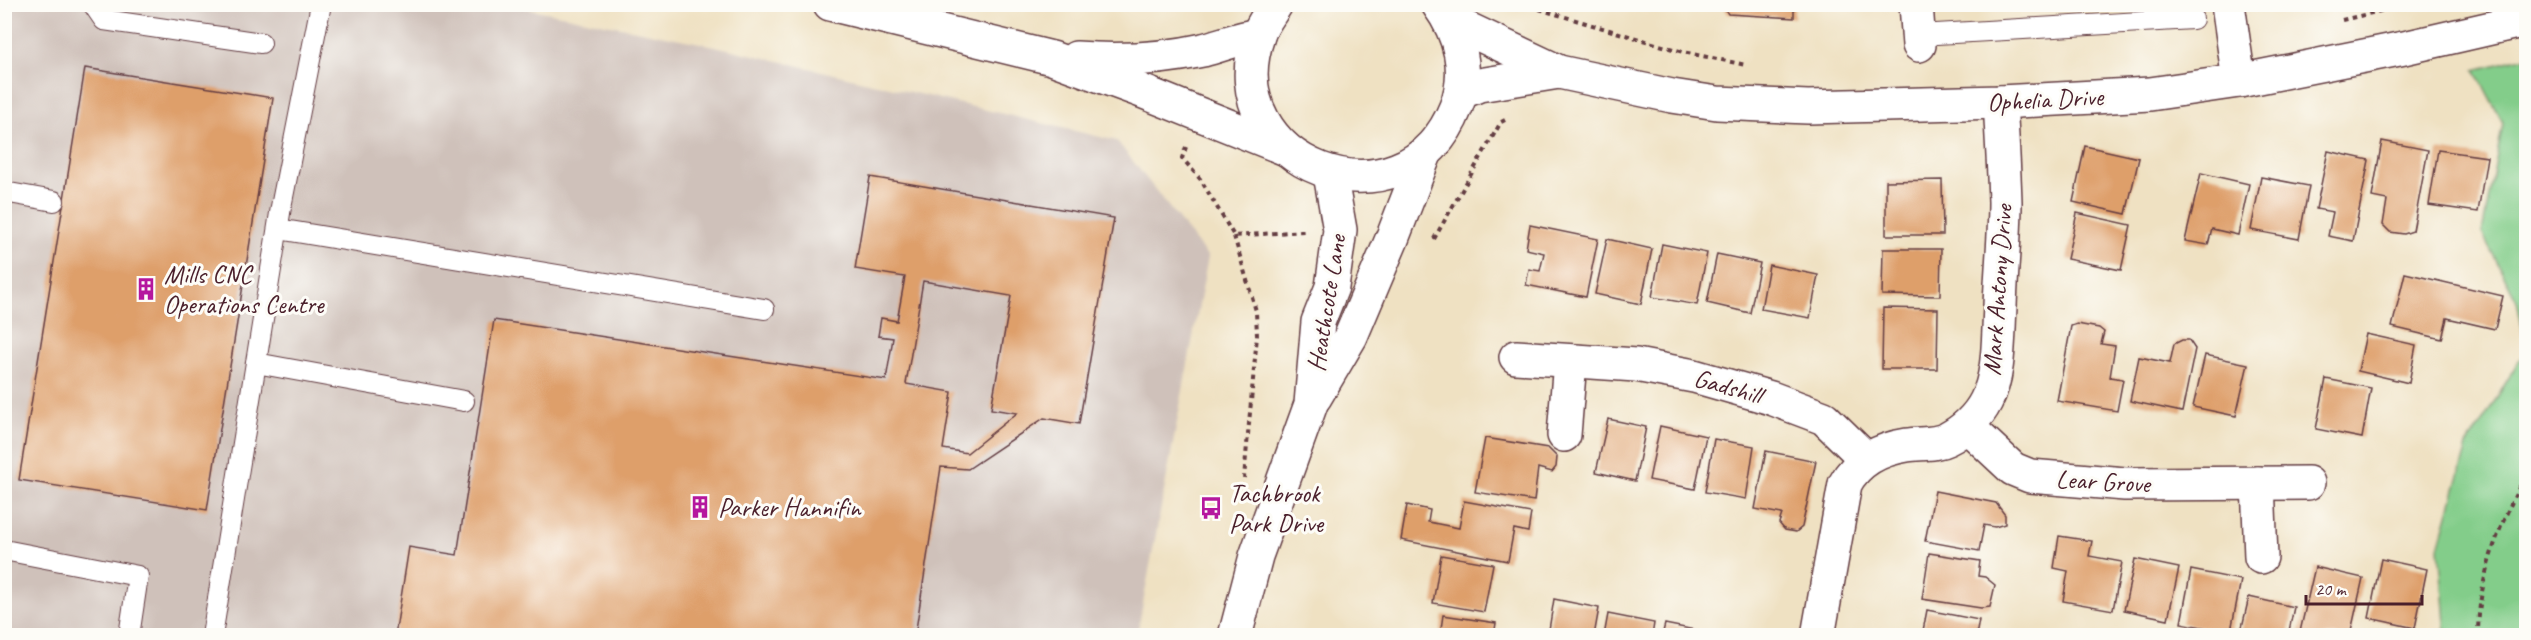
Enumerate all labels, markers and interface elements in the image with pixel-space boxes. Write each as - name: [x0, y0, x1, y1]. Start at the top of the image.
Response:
- street label: Ophelia Drive: [1986, 80, 2105, 119]
- street label: Mark Antony Drive: [1975, 202, 2020, 377]
- street label: Heathcote Lane: [1299, 231, 1354, 374]
- place label: Mills CNC Operations Centre: [164, 258, 325, 321]
- building icon: Mills CNC Operations Centre: [133, 276, 159, 302]
- street label: Gadshill: [1690, 361, 1770, 413]
- street label: Lear Grove: [2055, 463, 2153, 501]
- place label: Tachbrook Park Drive: [1229, 477, 1324, 540]
- place label: Parker Hannifin: [718, 491, 862, 524]
- building icon: Parker Hannifin: [687, 494, 713, 520]
- bus stop icon: Tachbrook Park Drive: [1198, 495, 1224, 521]
- scale bar: [2306, 568, 2422, 606]
- text: 20 m: [2315, 578, 2348, 600]

